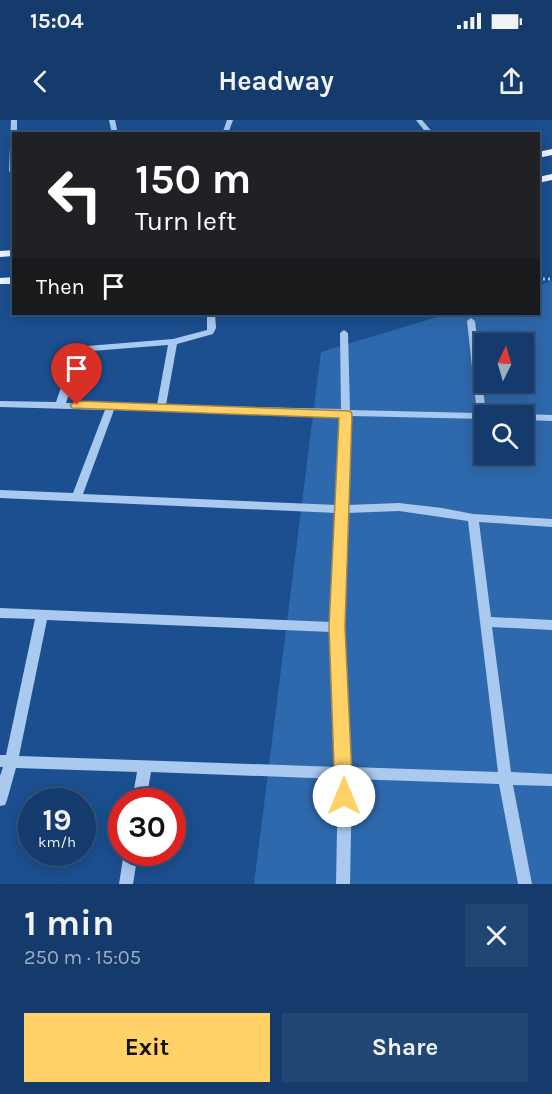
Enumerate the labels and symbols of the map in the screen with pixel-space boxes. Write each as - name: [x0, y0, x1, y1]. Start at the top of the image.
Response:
- north arrow: [474, 333, 534, 393]
- pin: [51, 343, 102, 405]
- position arrow: [312, 764, 376, 828]
- speed limit sign: 30: [108, 788, 186, 866]

